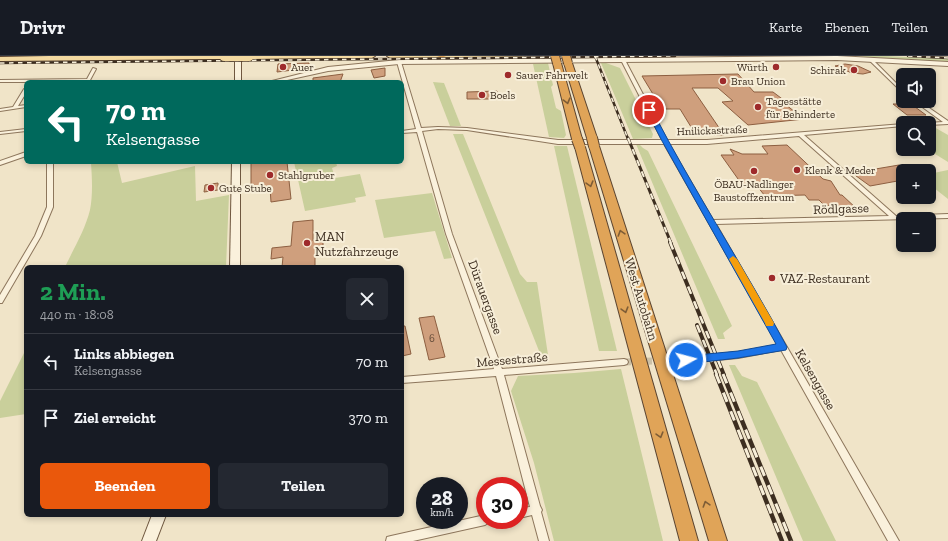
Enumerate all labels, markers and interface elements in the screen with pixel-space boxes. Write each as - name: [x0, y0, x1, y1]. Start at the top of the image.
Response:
- text: Drivr: [20, 16, 65, 39]
- text: Karte: [769, 19, 802, 36]
- text: Ebenen: [824, 19, 869, 36]
- text: Teilen: [891, 19, 928, 36]
- place label: Auer: [291, 61, 314, 74]
- place label: Würth: [737, 61, 769, 74]
- marker: Auer: [278, 62, 288, 72]
- marker: Würth: [771, 62, 781, 72]
- place label: Schirak: [810, 64, 846, 77]
- marker: Schirak: [849, 65, 859, 75]
- map controls: [896, 68, 936, 252]
- button: sound: [896, 68, 936, 108]
- place label: Sauer Fahrwelt: [516, 69, 589, 82]
- marker: Sauer Fahrwelt: [503, 70, 513, 80]
- place label: Brau Union: [731, 75, 786, 88]
- marker: Brau Union: [718, 76, 728, 86]
- place label: Boels: [490, 89, 515, 102]
- marker: Boels: [477, 90, 487, 100]
- pin: [632, 93, 666, 127]
- text: 70 m: [106, 94, 166, 127]
- place label: Tagesstätte für Behinderte: [766, 95, 835, 121]
- icon: left: [40, 96, 92, 148]
- one-way arrow: [562, 97, 571, 104]
- icon: arrive: [638, 99, 660, 121]
- marker: Tagesstätte für Behinderte: [753, 102, 763, 112]
- button: search: [896, 116, 936, 156]
- street label: Hnilickastraße: [676, 123, 748, 138]
- text: Kelsengasse: [106, 128, 200, 150]
- place label: Klenk & Meder: [805, 164, 876, 177]
- button: +: [896, 164, 936, 204]
- marker: Klenk & Meder: [792, 165, 802, 175]
- marker: ÖBAU-Nadlinger Baustoffzentrum: [749, 166, 759, 176]
- place label: Stahlgruber: [278, 169, 335, 182]
- marker: Stahlgruber: [265, 170, 275, 180]
- place label: ÖBAU-Nadlinger Baustoffzentrum: [714, 178, 795, 204]
- one-way arrow: [585, 181, 594, 188]
- place label: Gute Stube: [219, 182, 272, 195]
- marker: Gute Stube: [206, 183, 216, 193]
- street label: Rödlgasse: [813, 200, 869, 217]
- button: −: [896, 212, 936, 252]
- place label: MAN Nutzfahrzeuge: [315, 229, 398, 259]
- one-way arrow: [617, 229, 626, 236]
- marker: MAN Nutzfahrzeuge: [302, 238, 312, 248]
- street label: West Autobahn: [622, 256, 661, 343]
- street label: Dürauergasse: [465, 258, 506, 336]
- place label: VAZ-Restaurant: [779, 271, 870, 286]
- marker: VAZ-Restaurant: [767, 273, 777, 283]
- text: 2 Min.: [40, 277, 106, 306]
- button: close: [346, 278, 388, 320]
- one-way arrow: [620, 306, 629, 313]
- text: 440 m · 18:08: [40, 307, 114, 322]
- house number: 6: [429, 332, 435, 345]
- position arrow: [665, 339, 707, 381]
- text: Links abbiegen: [74, 345, 174, 363]
- street label: Kelsengasse: [792, 346, 839, 412]
- street label: Messestraße: [476, 349, 548, 370]
- icon: left: [40, 351, 62, 373]
- text: 70 m: [356, 353, 388, 371]
- text: Kelsengasse: [74, 363, 142, 378]
- icon: arrive: [40, 407, 62, 429]
- text: Ziel erreicht: [74, 409, 156, 427]
- text: 370 m: [349, 409, 388, 427]
- one-way arrow: [655, 431, 664, 438]
- button: Beenden: [40, 463, 210, 509]
- button: Teilen: [218, 463, 388, 509]
- speed limit sign: 30: [476, 477, 528, 529]
- text: 28: [431, 486, 453, 510]
- one-way arrow: [702, 500, 711, 507]
- text: km/h: [431, 507, 453, 519]

